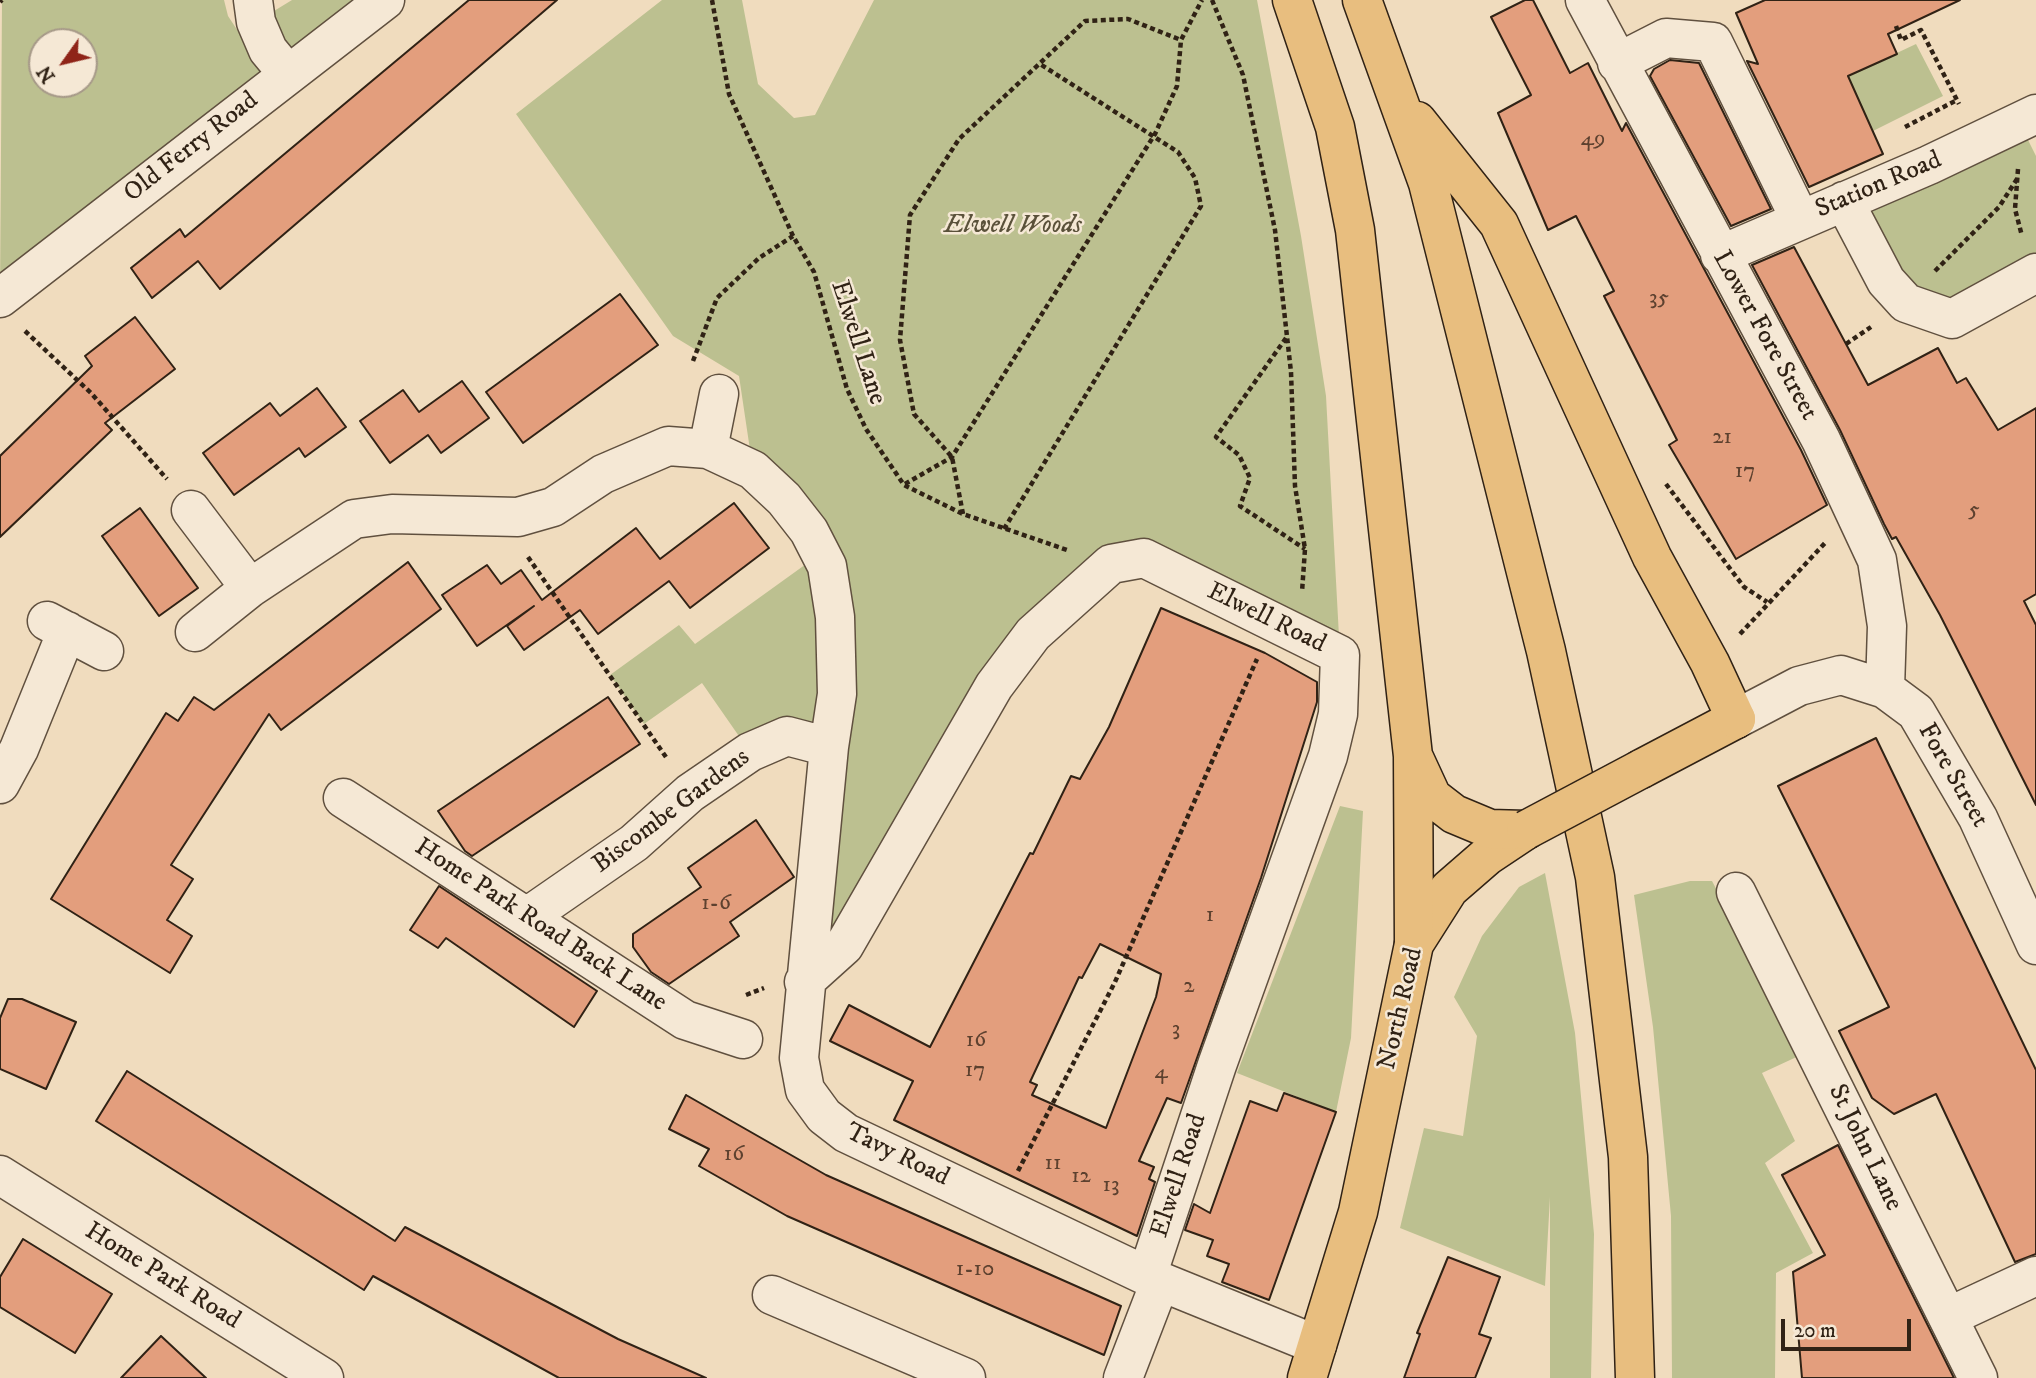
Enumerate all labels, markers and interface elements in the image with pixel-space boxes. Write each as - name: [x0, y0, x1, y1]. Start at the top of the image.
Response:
- north arrow: [28, 28, 98, 98]
- text: N: [33, 61, 61, 87]
- street label: Old Ferry Road: [119, 86, 265, 210]
- house number: 49: [1581, 126, 1605, 154]
- street label: Station Road: [1811, 146, 1947, 226]
- park label: Elwell Woods: [944, 211, 1082, 243]
- street label: Lower Fore Street: [1705, 246, 1823, 426]
- street label: Elwell Lane: [822, 277, 892, 409]
- house number: 35: [1649, 285, 1669, 313]
- house number: 21: [1712, 424, 1732, 452]
- house number: 17: [1735, 458, 1755, 486]
- house number: 5: [1968, 497, 1980, 525]
- street label: Elwell Road: [1201, 577, 1331, 661]
- street label: Fore Street: [1910, 718, 1994, 834]
- street label: Biscombe Gardens: [587, 743, 757, 881]
- street label: Home Park Road Back Lane: [408, 833, 672, 1019]
- house number: 1-6: [701, 890, 731, 918]
- house number: 1: [1206, 902, 1214, 930]
- street label: North Road: [1373, 945, 1431, 1073]
- house number: 2: [1183, 973, 1195, 1001]
- house number: 3: [1172, 1016, 1180, 1044]
- house number: 16: [966, 1027, 986, 1055]
- house number: 17: [965, 1057, 985, 1085]
- house number: 4: [1154, 1059, 1168, 1087]
- street label: St John Lane: [1820, 1080, 1908, 1216]
- street label: Elwell Road: [1145, 1110, 1215, 1242]
- street label: Tavy Road: [840, 1118, 954, 1194]
- house number: 16: [724, 1141, 744, 1169]
- house number: 11: [1045, 1150, 1061, 1178]
- house number: 12: [1071, 1163, 1091, 1191]
- house number: 13: [1102, 1172, 1120, 1200]
- street label: Home Park Road: [78, 1217, 246, 1337]
- house number: 1-10: [956, 1256, 994, 1284]
- scale bar: [1784, 1304, 1913, 1348]
- text: 20 m: [1794, 1318, 1836, 1344]

